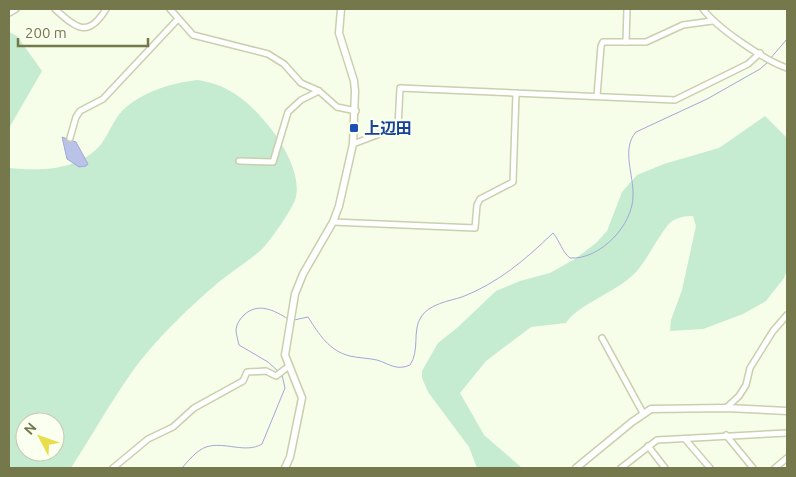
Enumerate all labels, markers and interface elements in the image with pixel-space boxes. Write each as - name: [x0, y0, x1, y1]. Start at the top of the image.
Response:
- scale bar: [18, 15, 148, 47]
- text: 200 m: [25, 24, 67, 41]
- place label: 上辺田: [364, 119, 412, 137]
- marker: 上辺田: [348, 122, 360, 134]
- north arrow: [15, 412, 65, 462]
- text: N: [21, 419, 40, 438]

